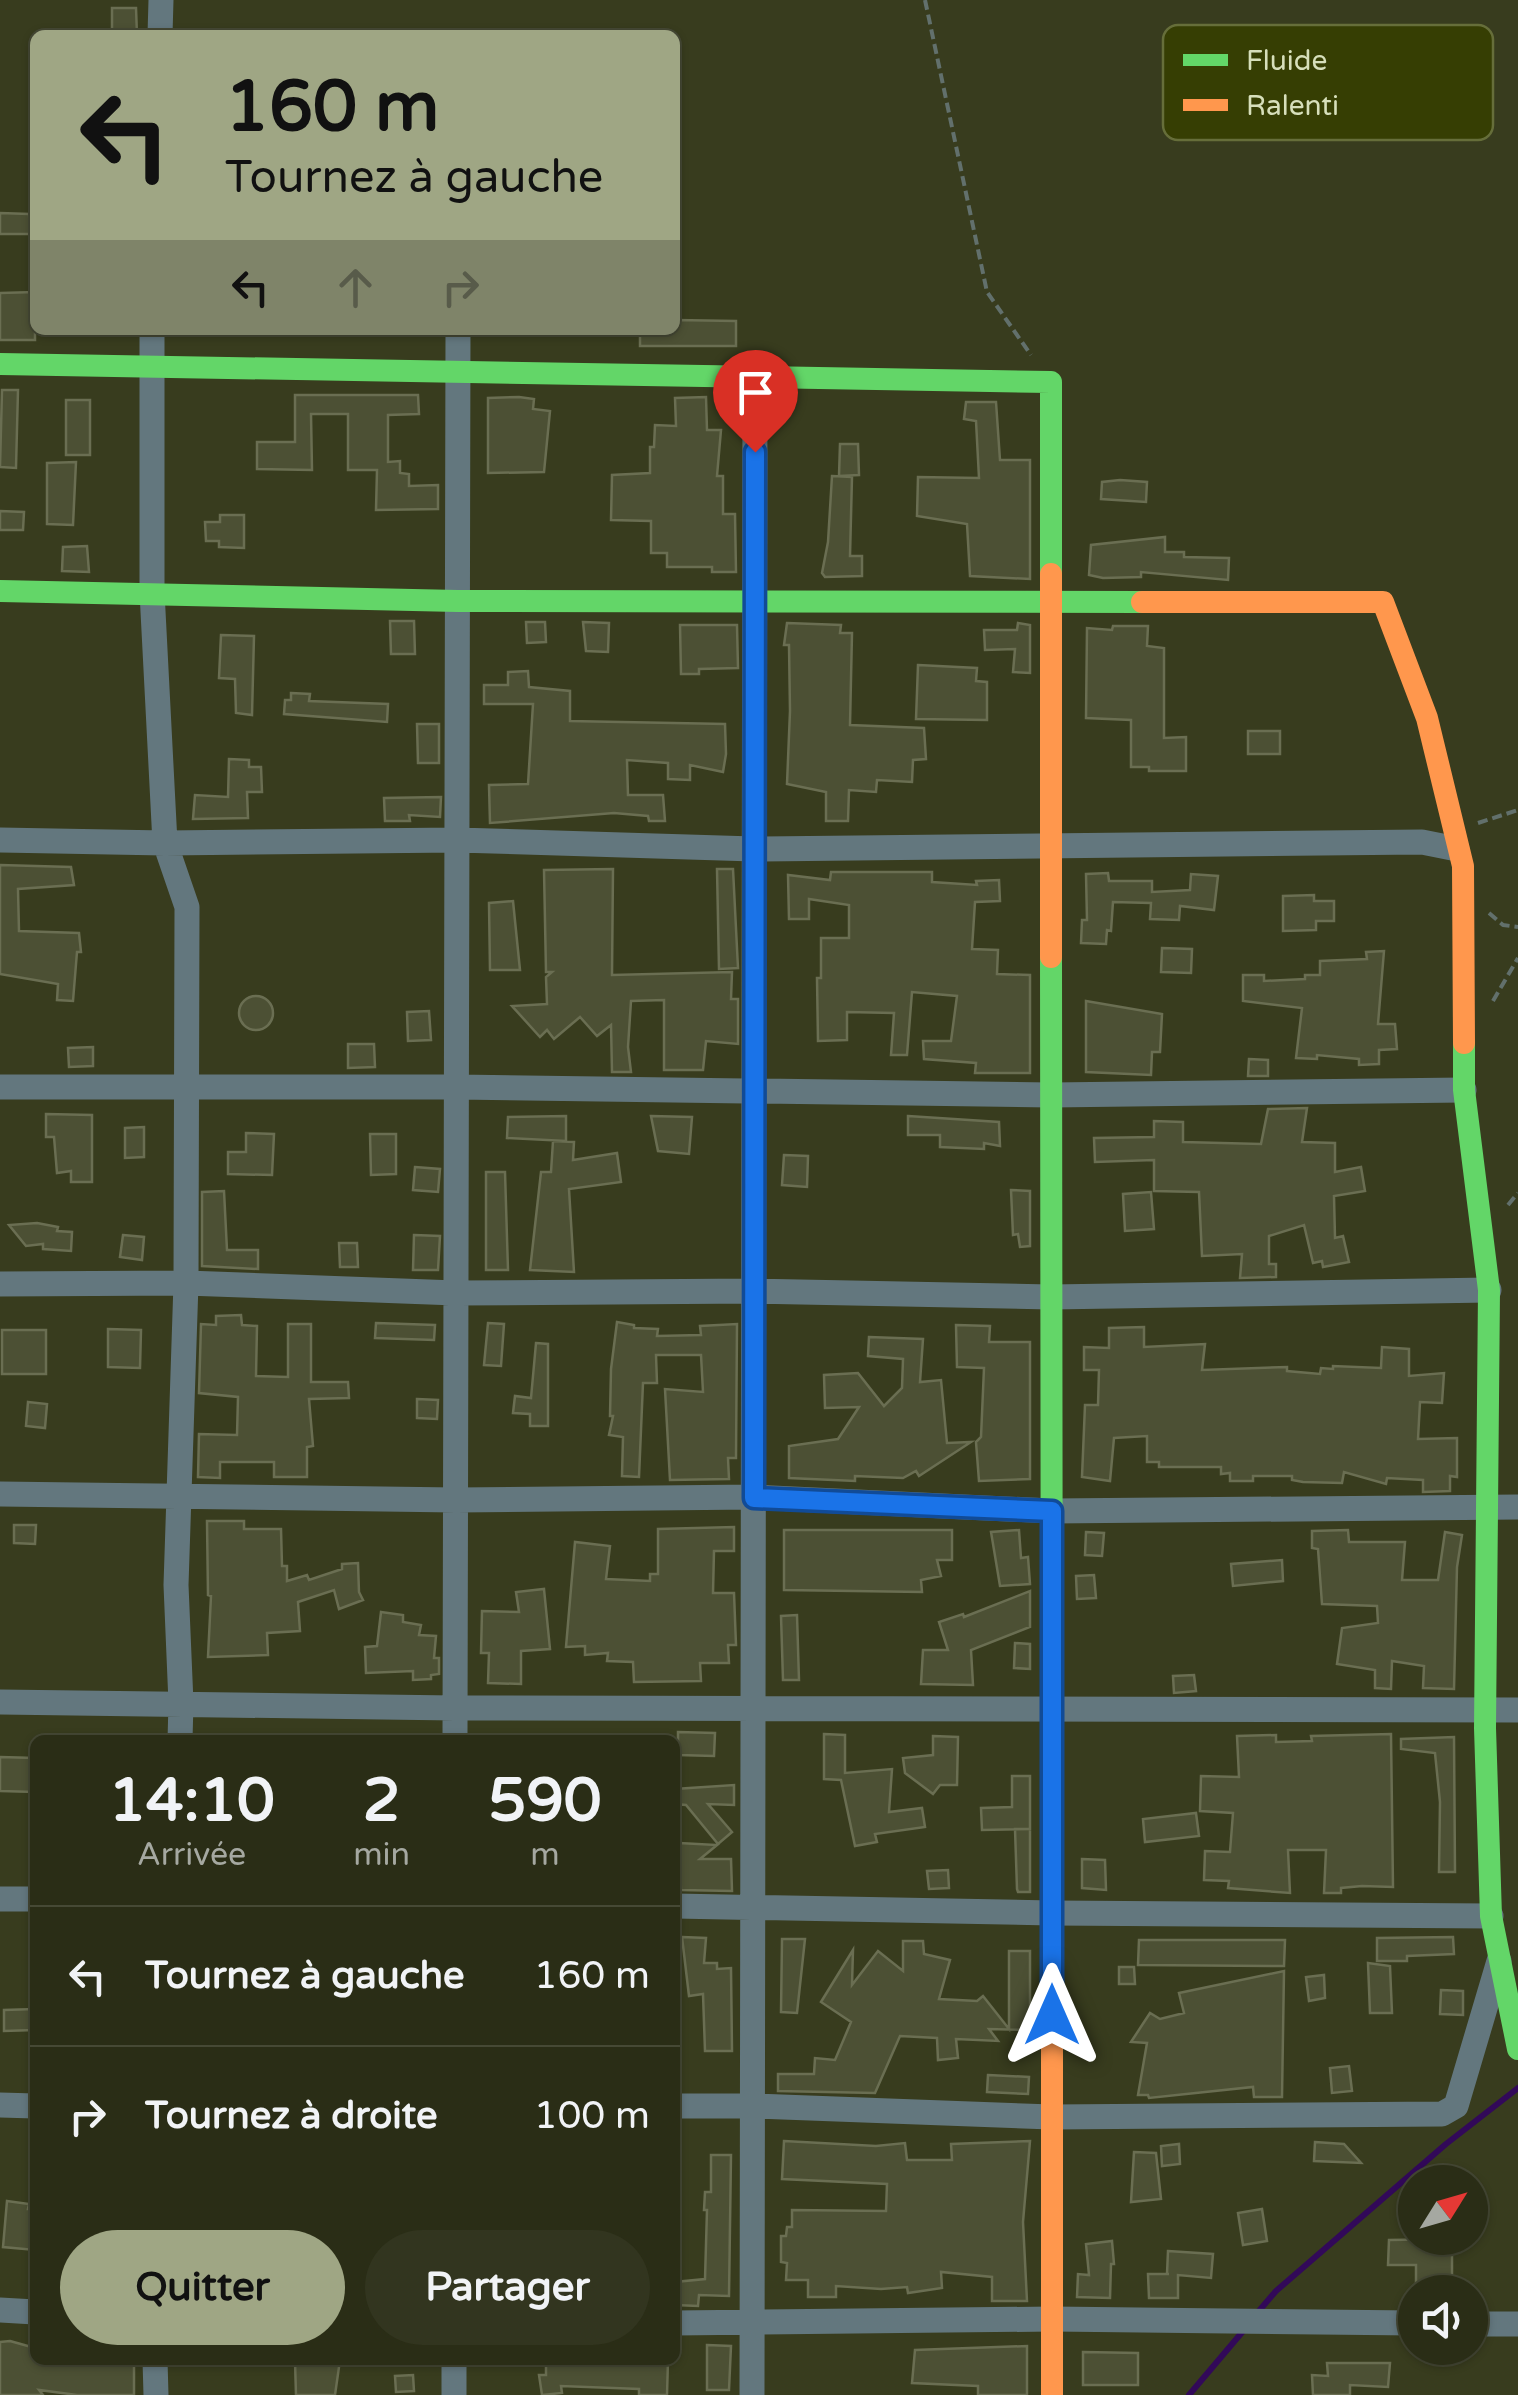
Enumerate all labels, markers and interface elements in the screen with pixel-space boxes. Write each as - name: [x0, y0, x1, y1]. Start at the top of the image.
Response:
- legend: [1163, 25, 1493, 140]
- text: Fluide: [1246, 44, 1327, 78]
- text: 160 m: [225, 66, 439, 150]
- icon: left: [60, 70, 190, 200]
- text: Ralenti: [1246, 89, 1339, 123]
- text: Tournez à gauche: [225, 151, 603, 205]
- icon: left: [223, 260, 278, 315]
- icon: ahead: [328, 260, 383, 315]
- icon: right: [433, 260, 488, 315]
- pin: [713, 350, 798, 453]
- icon: arrive: [728, 365, 783, 420]
- text: 14:10: [108, 1765, 275, 1837]
- text: 2: [363, 1765, 400, 1837]
- text: 590: [488, 1765, 602, 1837]
- text: Arrivée: [137, 1836, 246, 1874]
- text: min: [353, 1836, 410, 1874]
- text: m: [530, 1836, 560, 1874]
- icon: left: [60, 1949, 115, 2004]
- text: Tournez à gauche: [145, 1953, 464, 1999]
- text: 160 m: [534, 1953, 650, 1999]
- position arrow: [1000, 1963, 1104, 2067]
- icon: right: [60, 2089, 115, 2144]
- text: Tournez à droite: [145, 2093, 438, 2139]
- text: 100 m: [534, 2093, 650, 2139]
- north arrow: [1398, 2165, 1488, 2255]
- map controls: [1398, 2165, 1488, 2365]
- button: Quitter: [60, 2230, 345, 2345]
- button: Partager: [365, 2230, 650, 2345]
- button: sound: [1398, 2275, 1488, 2365]

